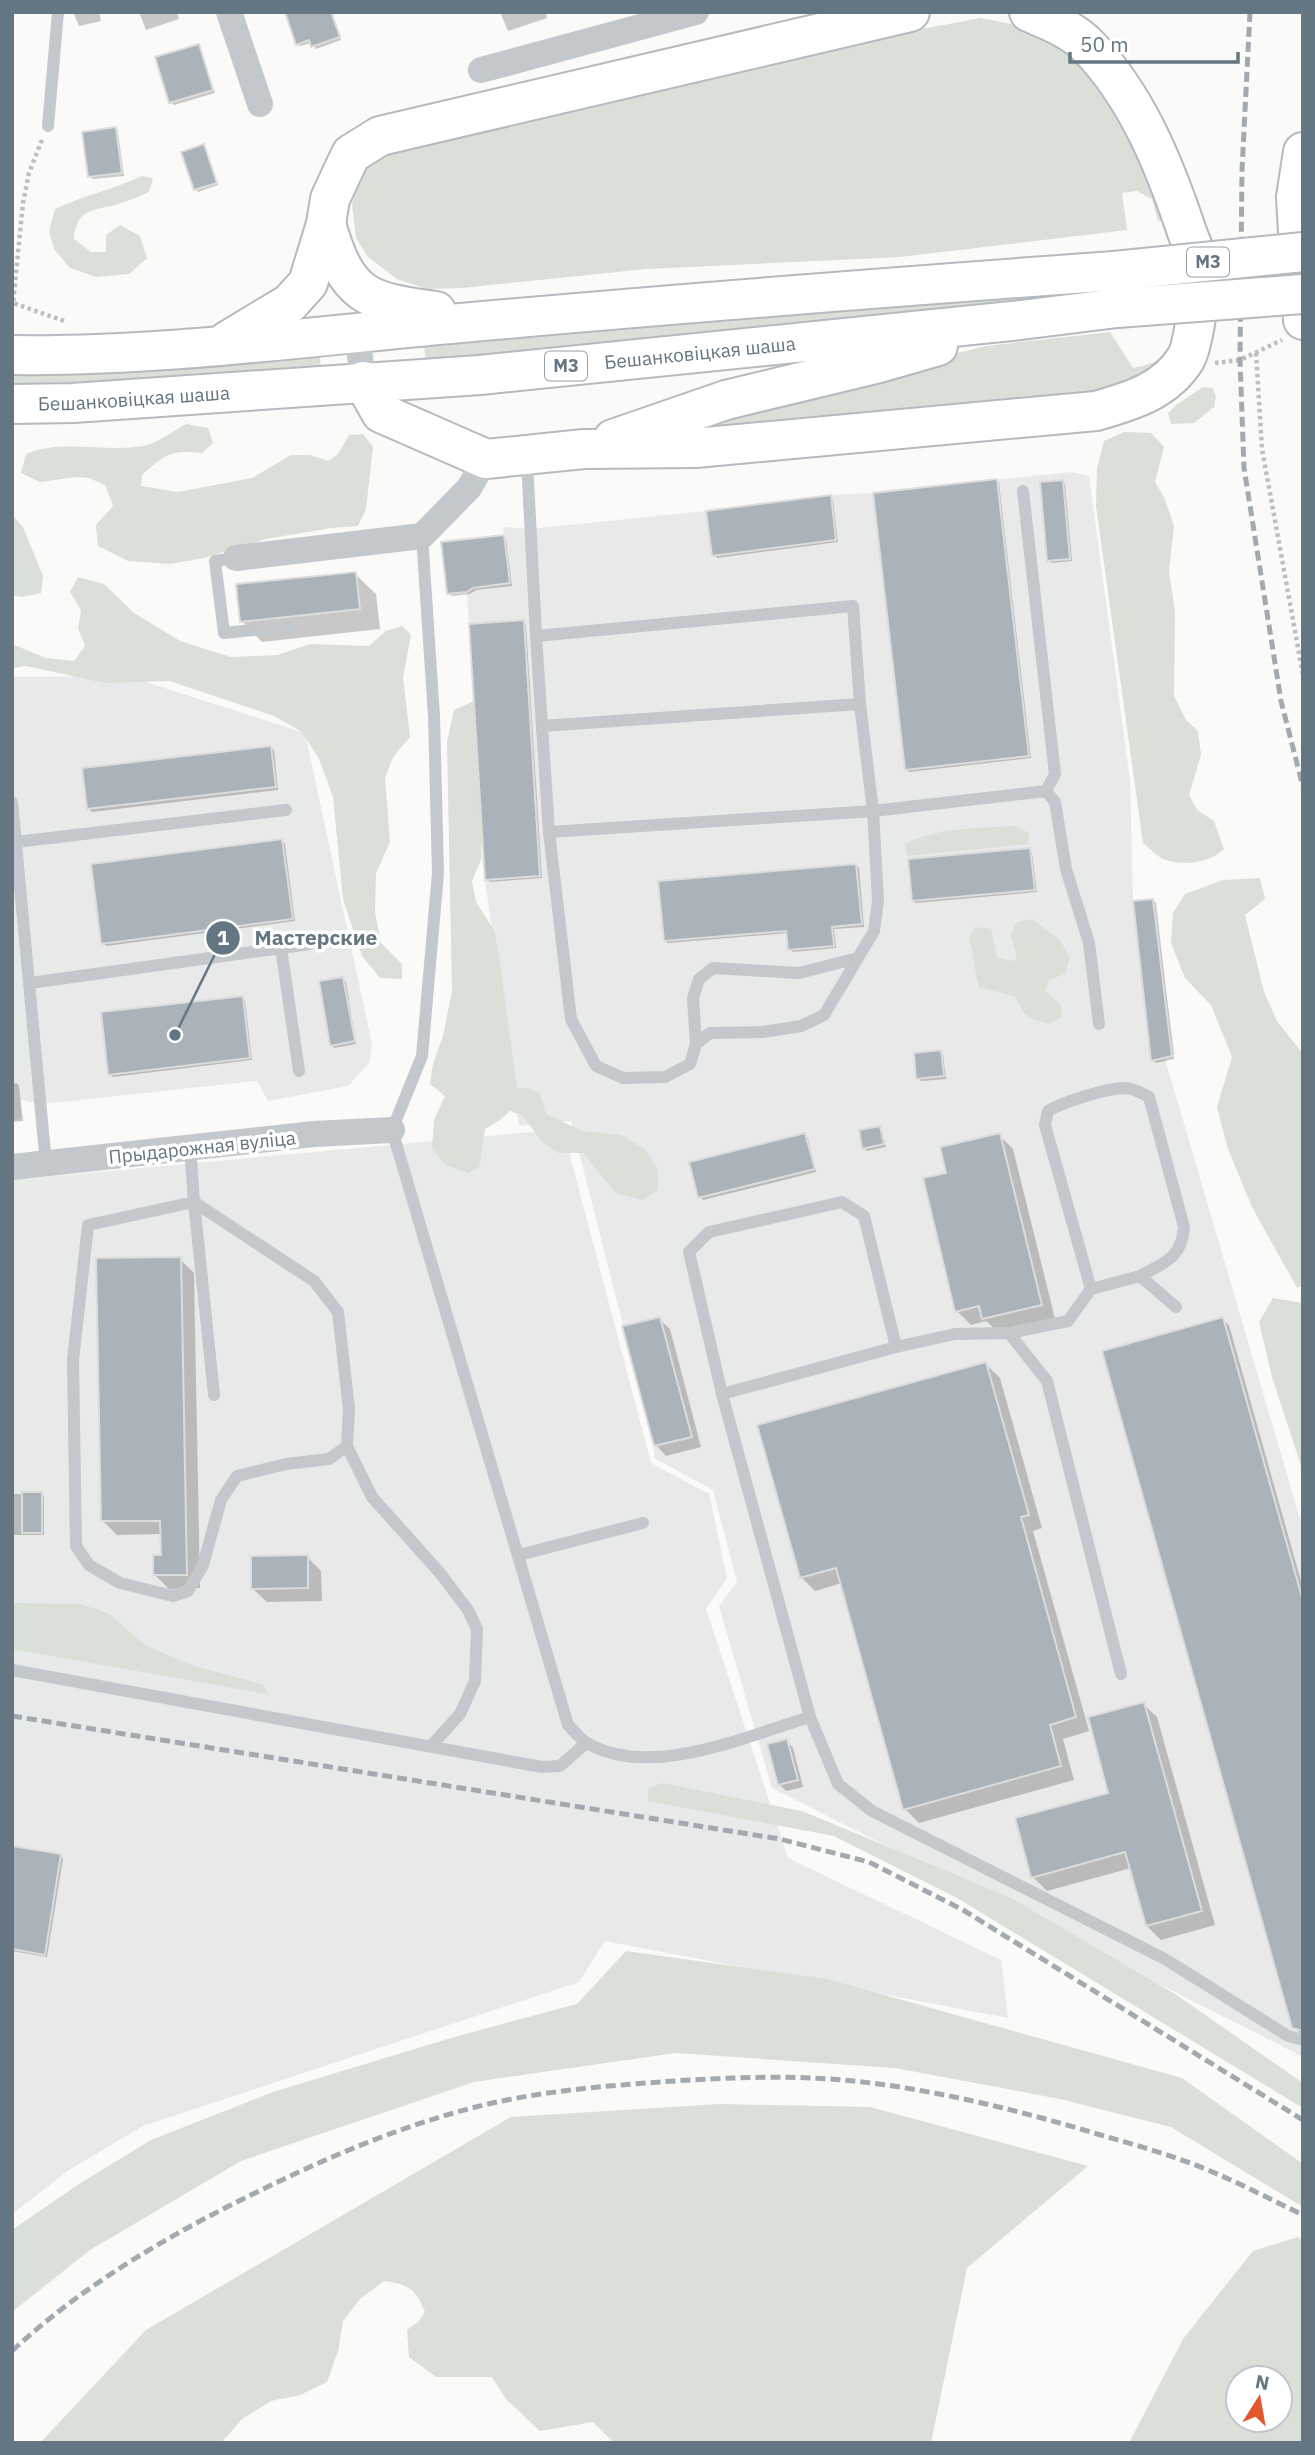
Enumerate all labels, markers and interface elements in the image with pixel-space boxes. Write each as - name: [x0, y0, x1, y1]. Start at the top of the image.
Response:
- scale bar: [1070, 21, 1238, 65]
- text: 50 m: [1080, 30, 1129, 58]
- road number: М3: [1187, 248, 1229, 276]
- street label: Бешанковіцкая шаша: [603, 331, 797, 374]
- road number: М3: [545, 352, 587, 380]
- street label: Бешанковіцкая шаша: [38, 380, 231, 416]
- callout: Мастерские: [206, 917, 392, 959]
- text: 1: [217, 923, 230, 951]
- text: Мастерские: [255, 923, 378, 951]
- street label: Прыдарожная вуліца: [107, 1125, 297, 1169]
- north arrow: [1224, 2364, 1294, 2434]
- text: N: [1253, 2369, 1271, 2395]

